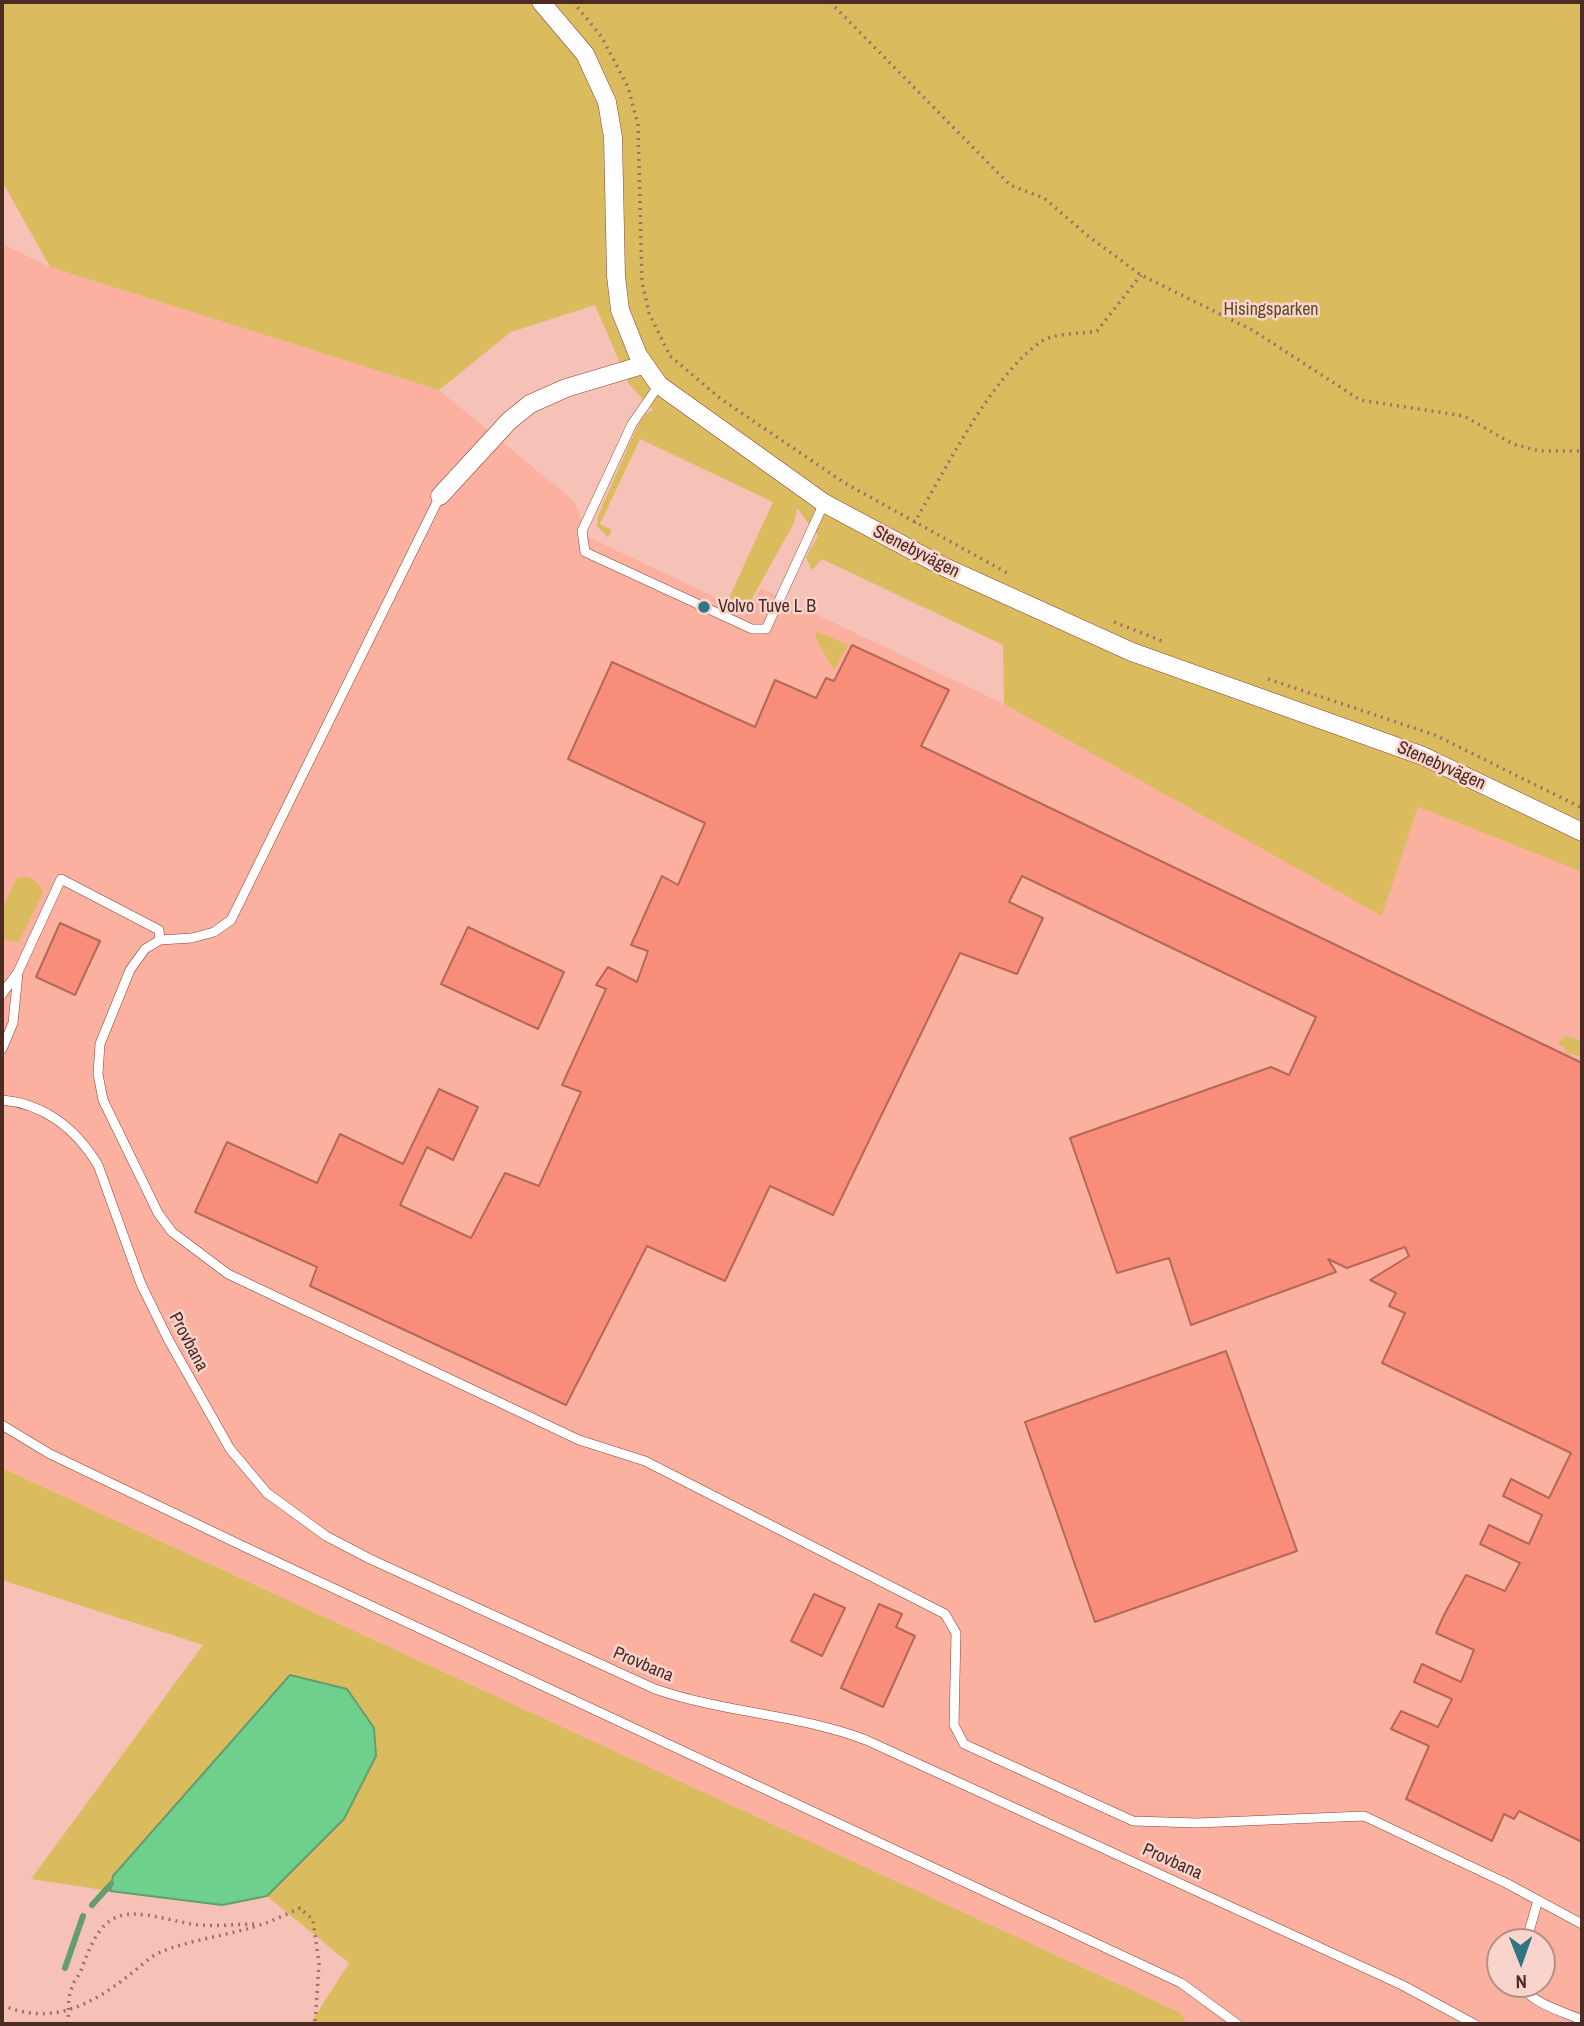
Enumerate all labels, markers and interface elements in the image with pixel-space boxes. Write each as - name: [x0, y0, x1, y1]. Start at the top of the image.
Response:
- park label: Hisingsparken: [1223, 299, 1319, 321]
- street label: Stenebyvägen: [869, 521, 963, 583]
- place label: Volvo Tuve L B: [718, 596, 816, 618]
- marker: Volvo Tuve L B: [696, 599, 712, 615]
- street label: Stenebyvägen: [1393, 737, 1489, 795]
- street label: Provbana: [164, 1309, 212, 1375]
- street label: Provbana: [610, 1643, 676, 1687]
- street label: Provbana: [1139, 1839, 1205, 1885]
- north arrow: [1486, 1928, 1556, 1998]
- text: N: [1515, 1969, 1527, 1995]

